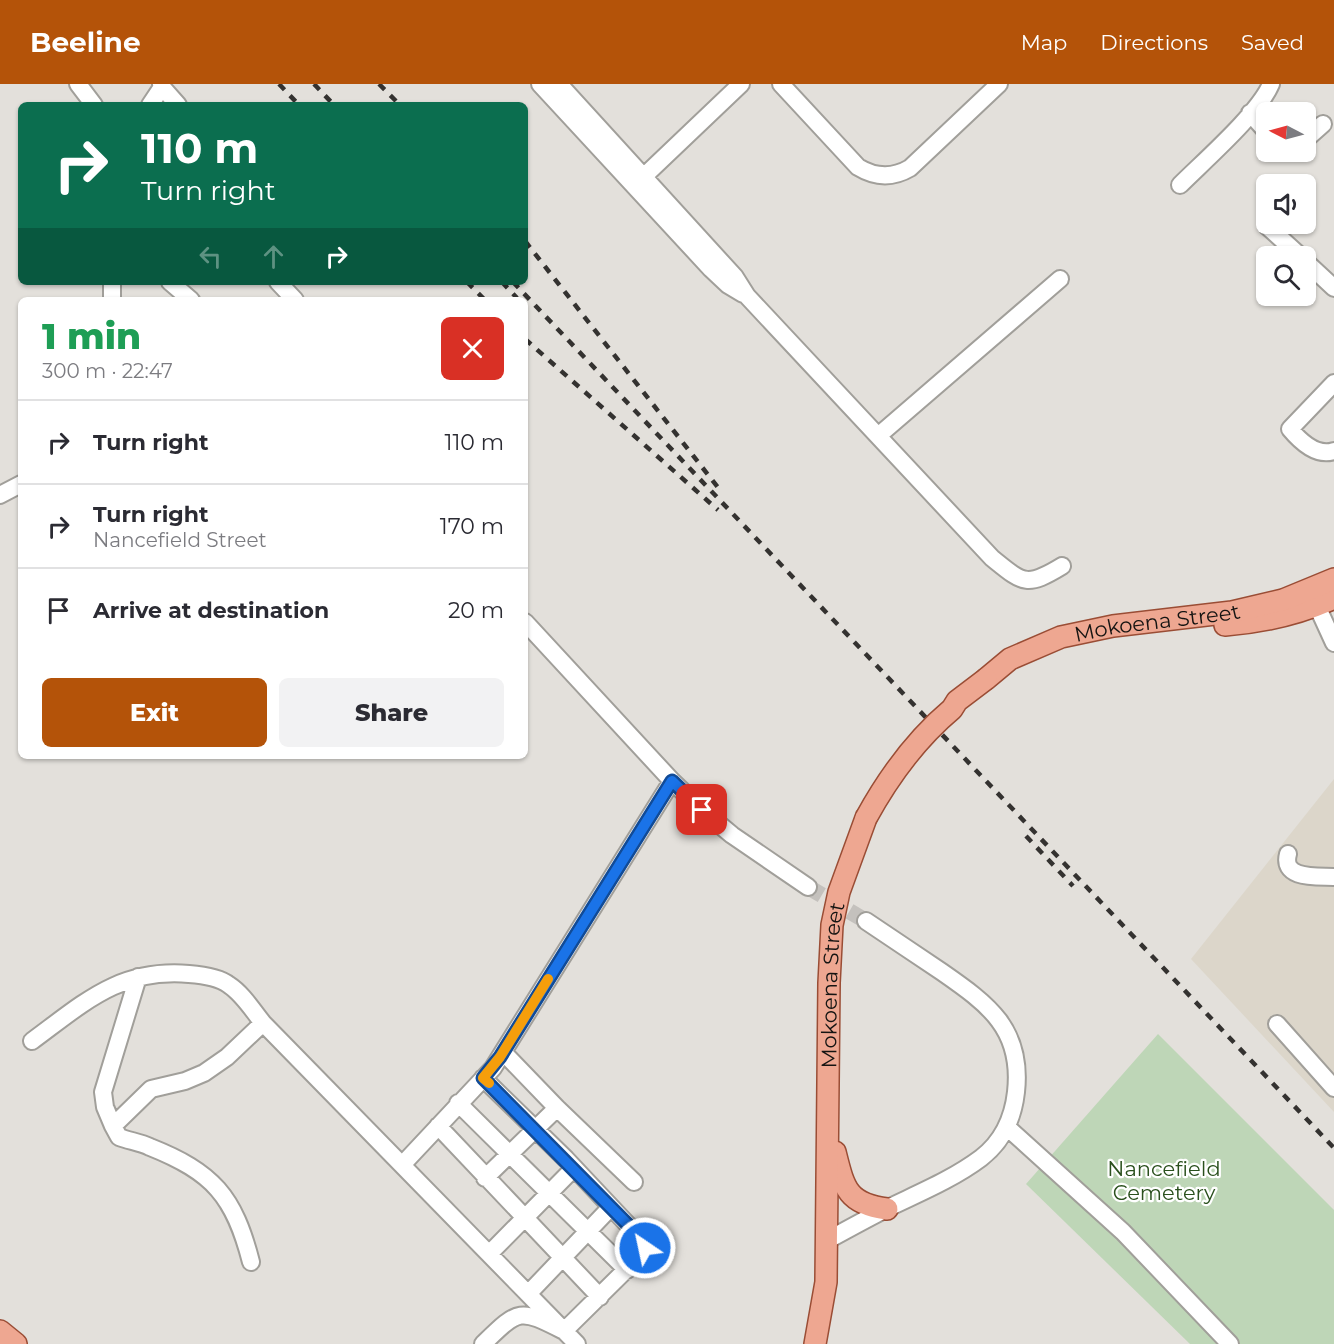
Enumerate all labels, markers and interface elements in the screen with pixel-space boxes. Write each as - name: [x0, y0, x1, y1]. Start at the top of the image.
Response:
- text: Beeline: [30, 25, 141, 59]
- text: Map: [1021, 30, 1067, 55]
- text: Directions: [1100, 30, 1208, 55]
- text: Saved: [1241, 30, 1304, 55]
- north arrow: [1256, 102, 1316, 162]
- map controls: [1256, 102, 1316, 306]
- text: 110 m: [141, 122, 258, 174]
- icon: right: [42, 126, 120, 204]
- text: Turn right: [141, 174, 276, 207]
- button: sound: [1256, 174, 1316, 234]
- icon: left: [194, 240, 227, 273]
- icon: ahead: [257, 240, 290, 273]
- icon: right: [320, 240, 353, 273]
- button: search: [1256, 246, 1316, 306]
- text: 1 min: [42, 314, 141, 358]
- button: close: [441, 317, 504, 380]
- text: 300 m · 22:47: [42, 359, 173, 383]
- icon: right: [42, 426, 75, 459]
- text: Turn right: [93, 429, 208, 456]
- text: 110 m: [444, 429, 504, 456]
- text: Turn right: [93, 501, 208, 528]
- icon: right: [42, 510, 75, 543]
- text: 170 m: [440, 513, 504, 540]
- text: Nancefield Street: [93, 528, 267, 552]
- icon: arrive: [42, 594, 75, 627]
- text: Arrive at destination: [93, 597, 329, 624]
- text: 20 m: [448, 597, 504, 624]
- street label: Mokoena Street: [1072, 598, 1242, 646]
- button: Exit: [42, 678, 267, 747]
- button: Share: [279, 678, 504, 747]
- pin: [676, 784, 727, 835]
- icon: arrive: [685, 793, 718, 826]
- street label: Mokoena Street: [816, 900, 849, 1069]
- park label: Nancefield Cemetery: [1107, 1156, 1221, 1205]
- position arrow: [613, 1216, 677, 1280]

